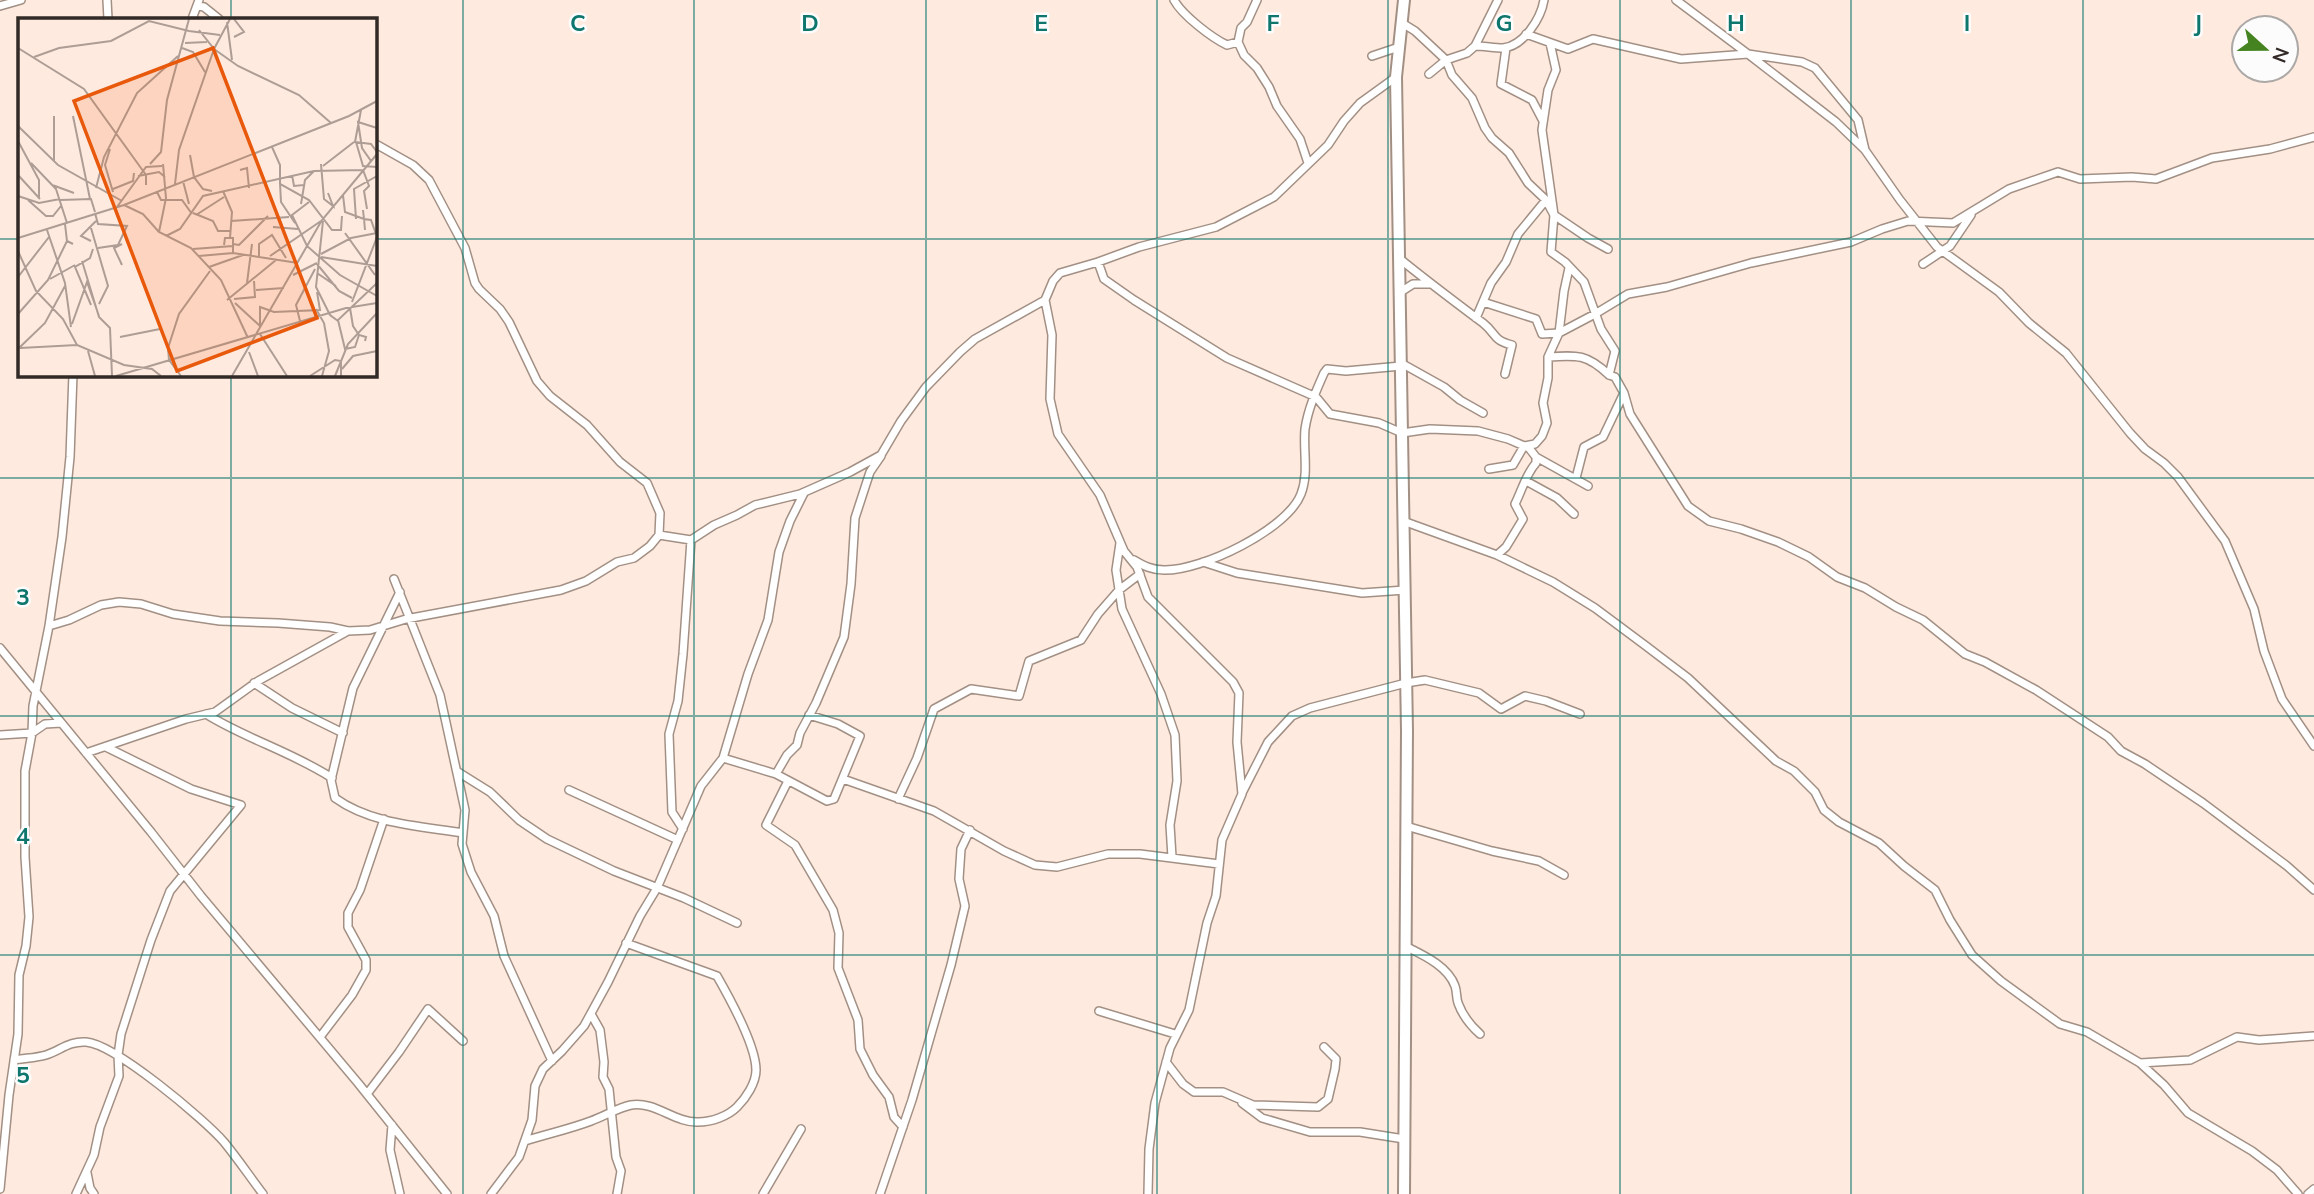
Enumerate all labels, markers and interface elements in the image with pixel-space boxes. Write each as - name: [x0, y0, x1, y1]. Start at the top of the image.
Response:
- text: C: [570, 8, 586, 37]
- text: D: [801, 8, 819, 37]
- text: E: [1034, 8, 1048, 37]
- text: F: [1266, 8, 1280, 37]
- text: G: [1495, 8, 1513, 37]
- text: H: [1727, 8, 1745, 37]
- text: I: [1964, 8, 1970, 37]
- text: J: [2194, 8, 2202, 37]
- north arrow: [2230, 14, 2300, 84]
- inset map: [18, 18, 376, 376]
- text: N: [2267, 44, 2295, 66]
- text: 3: [16, 582, 30, 611]
- text: 4: [16, 821, 30, 850]
- text: 5: [16, 1060, 30, 1089]

